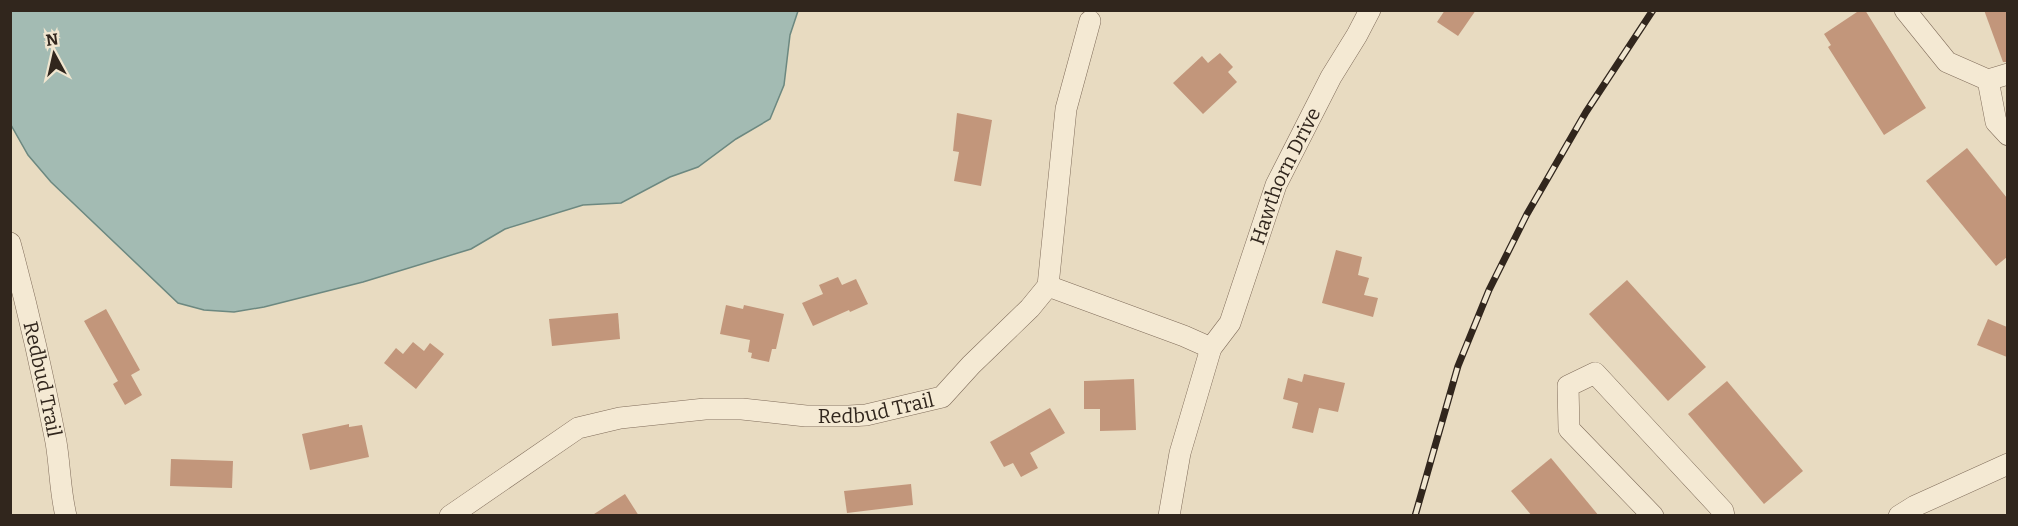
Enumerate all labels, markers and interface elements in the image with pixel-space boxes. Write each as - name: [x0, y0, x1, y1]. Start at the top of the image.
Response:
- north arrow: [24, 24, 84, 84]
- text: N: [45, 29, 59, 50]
- street label: Hawthorn Drive: [1245, 103, 1326, 248]
- street label: Redbud Trail: [18, 319, 67, 439]
- street label: Redbud Trail: [818, 387, 937, 428]

